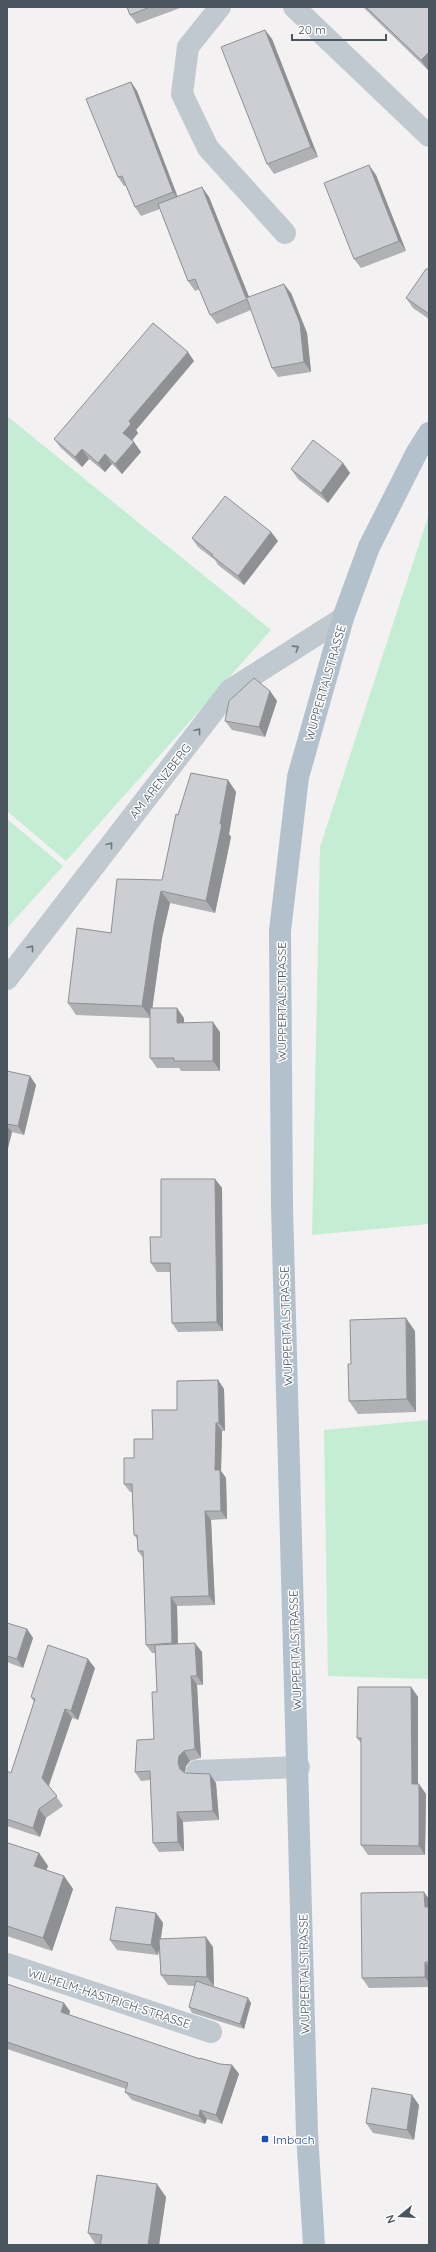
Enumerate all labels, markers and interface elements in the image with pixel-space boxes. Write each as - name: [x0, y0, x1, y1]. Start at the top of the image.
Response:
- scale bar: [292, 16, 386, 42]
- text: 20 m: [298, 22, 326, 37]
- street label: WUPPERTALSTRASSE: [301, 623, 349, 743]
- one-way arrow: [292, 645, 299, 653]
- one-way arrow: [194, 728, 201, 735]
- street label: AM ARENZBERG: [126, 741, 194, 821]
- one-way arrow: [105, 842, 113, 849]
- street label: WUPPERTALSTRASSE: [274, 942, 289, 1062]
- one-way arrow: [26, 945, 33, 952]
- street label: WUPPERTALSTRASSE: [276, 1266, 296, 1386]
- street label: WUPPERTALSTRASSE: [285, 1590, 305, 1710]
- street label: WUPPERTALSTRASSE: [295, 1914, 313, 2034]
- street label: WILHELM-HASTRICH-STRASSE: [26, 1965, 192, 2031]
- place label: Imbach: [273, 2132, 315, 2147]
- marker: Imbach: [260, 2134, 270, 2144]
- north arrow: [380, 2196, 420, 2236]
- text: N: [383, 2213, 398, 2225]

